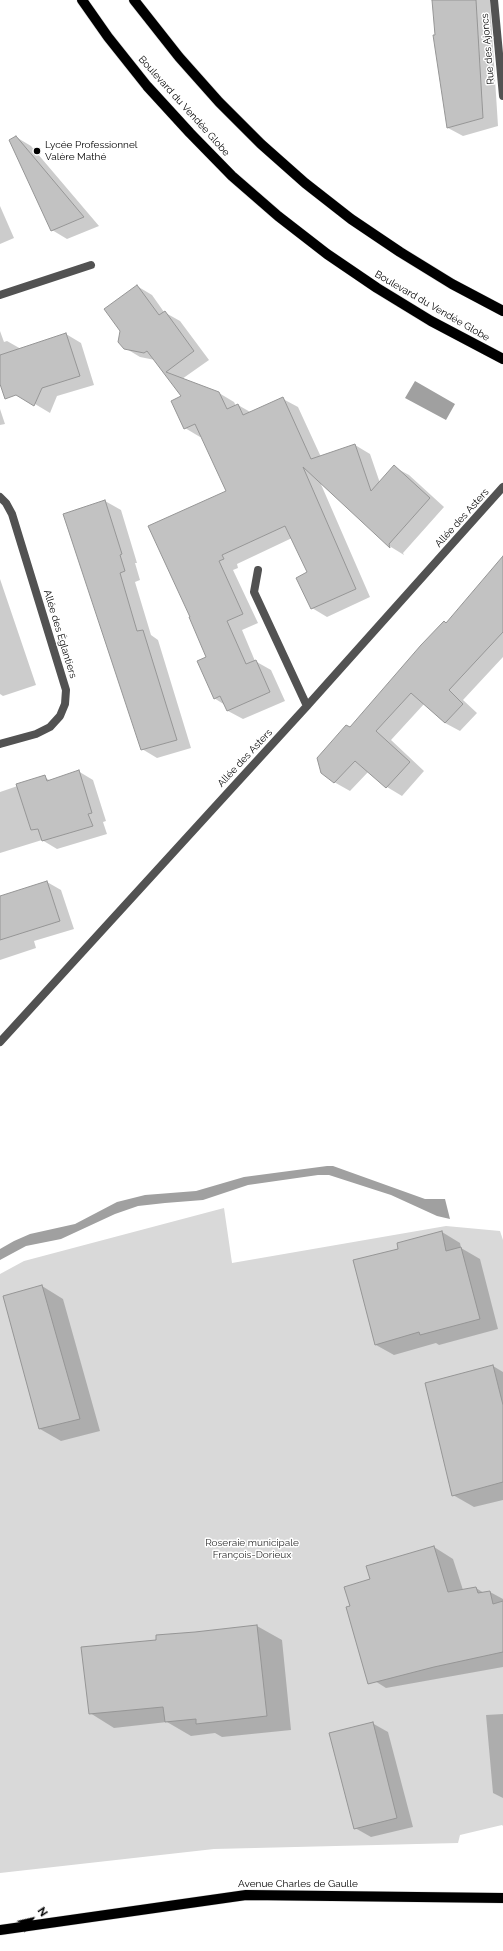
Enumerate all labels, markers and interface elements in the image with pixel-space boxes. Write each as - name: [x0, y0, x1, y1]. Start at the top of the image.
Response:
- street label: Rue des Ajoncs: [479, 13, 497, 85]
- street label: Boulevard du Vendée Globe: [136, 53, 232, 159]
- place label: Lycée Professionnel Valère Mathé: [45, 139, 137, 162]
- marker: Lycée Professionnel Valère Mathé: [32, 146, 42, 156]
- street label: Boulevard du Vendée Globe: [372, 268, 492, 344]
- street label: Allée des Asters: [432, 486, 492, 550]
- street label: Allée des Églantiers: [41, 588, 79, 680]
- street label: Allée des Asters: [215, 727, 275, 789]
- park label: Roseraie municipale François-Dorieux: [205, 1537, 299, 1560]
- street label: Avenue Charles de Gaulle: [238, 1878, 358, 1890]
- north arrow: [12, 1899, 52, 1939]
- text: N: [35, 1905, 50, 1919]

